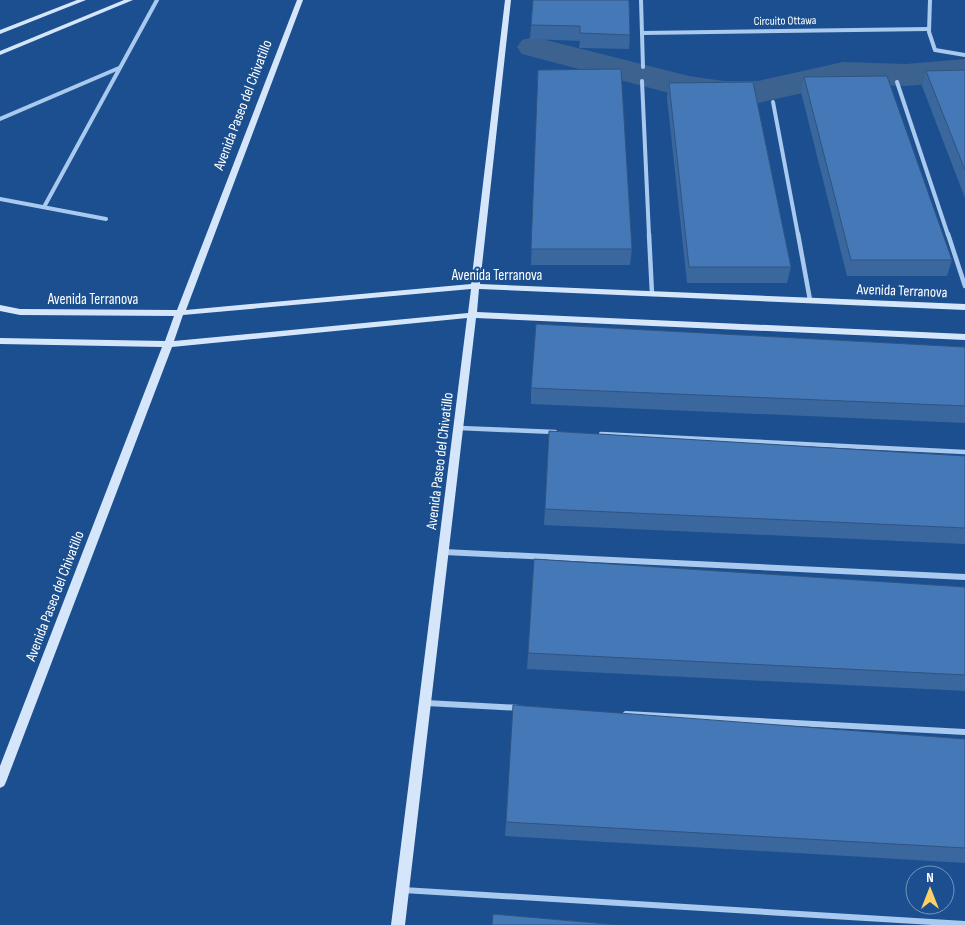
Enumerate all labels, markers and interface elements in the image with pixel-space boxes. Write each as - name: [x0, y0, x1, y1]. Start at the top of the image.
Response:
- street label: Circuito Ottawa: [754, 13, 817, 29]
- street label: Avenida Paseo del Chivatillo: [209, 37, 277, 174]
- street label: Avenida Terranova: [451, 266, 543, 285]
- street label: Avenida Terranova: [855, 280, 948, 302]
- street label: Avenida Terranova: [47, 290, 139, 309]
- street label: Avenida Paseo del Chivatillo: [422, 391, 458, 532]
- street label: Avenida Paseo del Chivatillo: [21, 528, 89, 665]
- north arrow: [905, 865, 955, 915]
- text: N: [926, 869, 934, 886]

